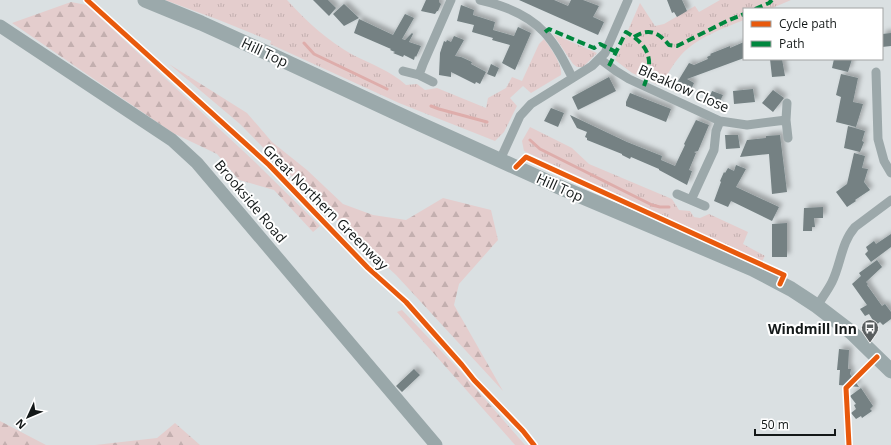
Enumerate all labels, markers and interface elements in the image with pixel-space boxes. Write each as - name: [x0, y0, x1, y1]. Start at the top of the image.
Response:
- legend: [743, 8, 883, 60]
- text: Cycle path: [779, 15, 837, 32]
- street label: Hill Top: [239, 33, 291, 71]
- text: Path: [779, 35, 805, 52]
- street label: Bleaklow Close: [636, 60, 732, 117]
- street label: Great Northern Greenway: [259, 140, 394, 275]
- street label: Brookside Road: [211, 156, 291, 246]
- street label: Hill Top: [534, 168, 586, 206]
- bus stop icon: Windmill Inn: [860, 318, 880, 343]
- place label: Windmill Inn: [768, 319, 857, 338]
- north arrow: [8, 397, 48, 437]
- scale bar: [755, 411, 835, 437]
- text: N: [12, 416, 29, 433]
- text: 50 m: [761, 416, 789, 433]

